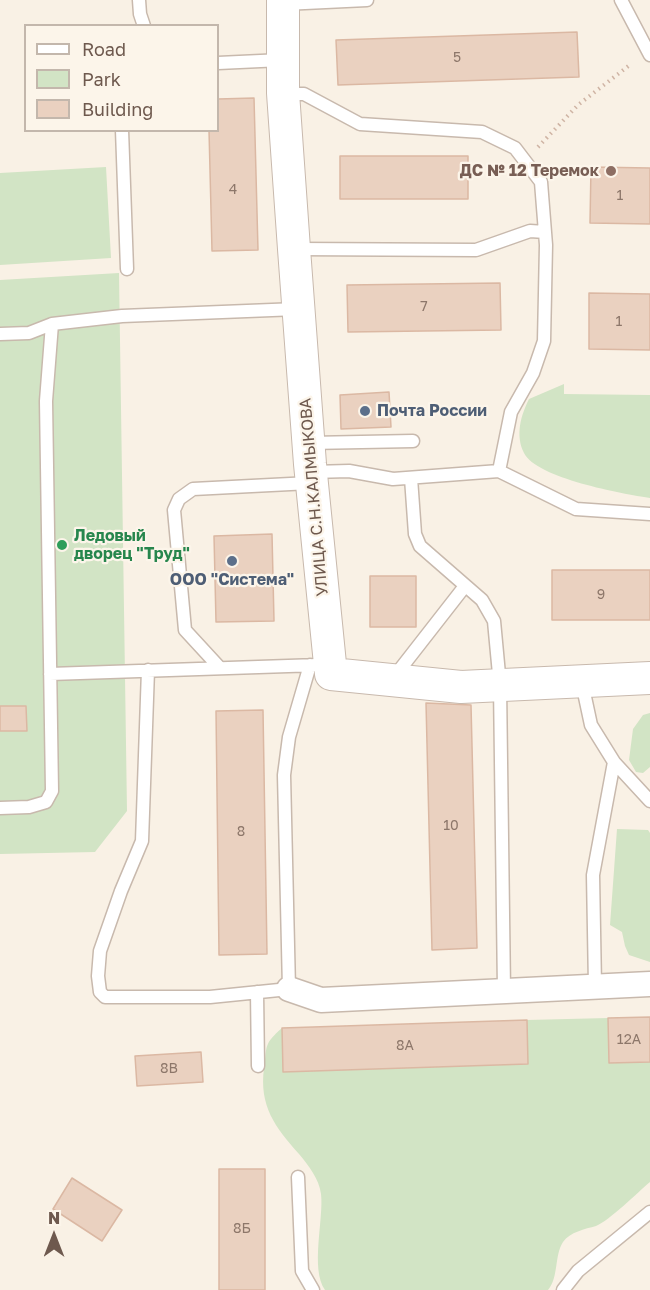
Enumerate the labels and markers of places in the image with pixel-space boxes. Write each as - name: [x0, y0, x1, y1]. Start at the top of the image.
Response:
- place label: ДС № 12 Теремок: [460, 161, 599, 181]
- marker: ДС № 12 Теремок: [604, 164, 618, 178]
- place label: Почта России: [377, 401, 487, 421]
- marker: Почта России: [358, 404, 372, 418]
- place label: Ледовый дворец "Труд": [74, 526, 190, 564]
- marker: Ледовый дворец "Труд": [55, 538, 69, 552]
- marker: ООО "Система": [225, 554, 239, 568]
- place label: ООО "Система": [170, 570, 294, 590]

